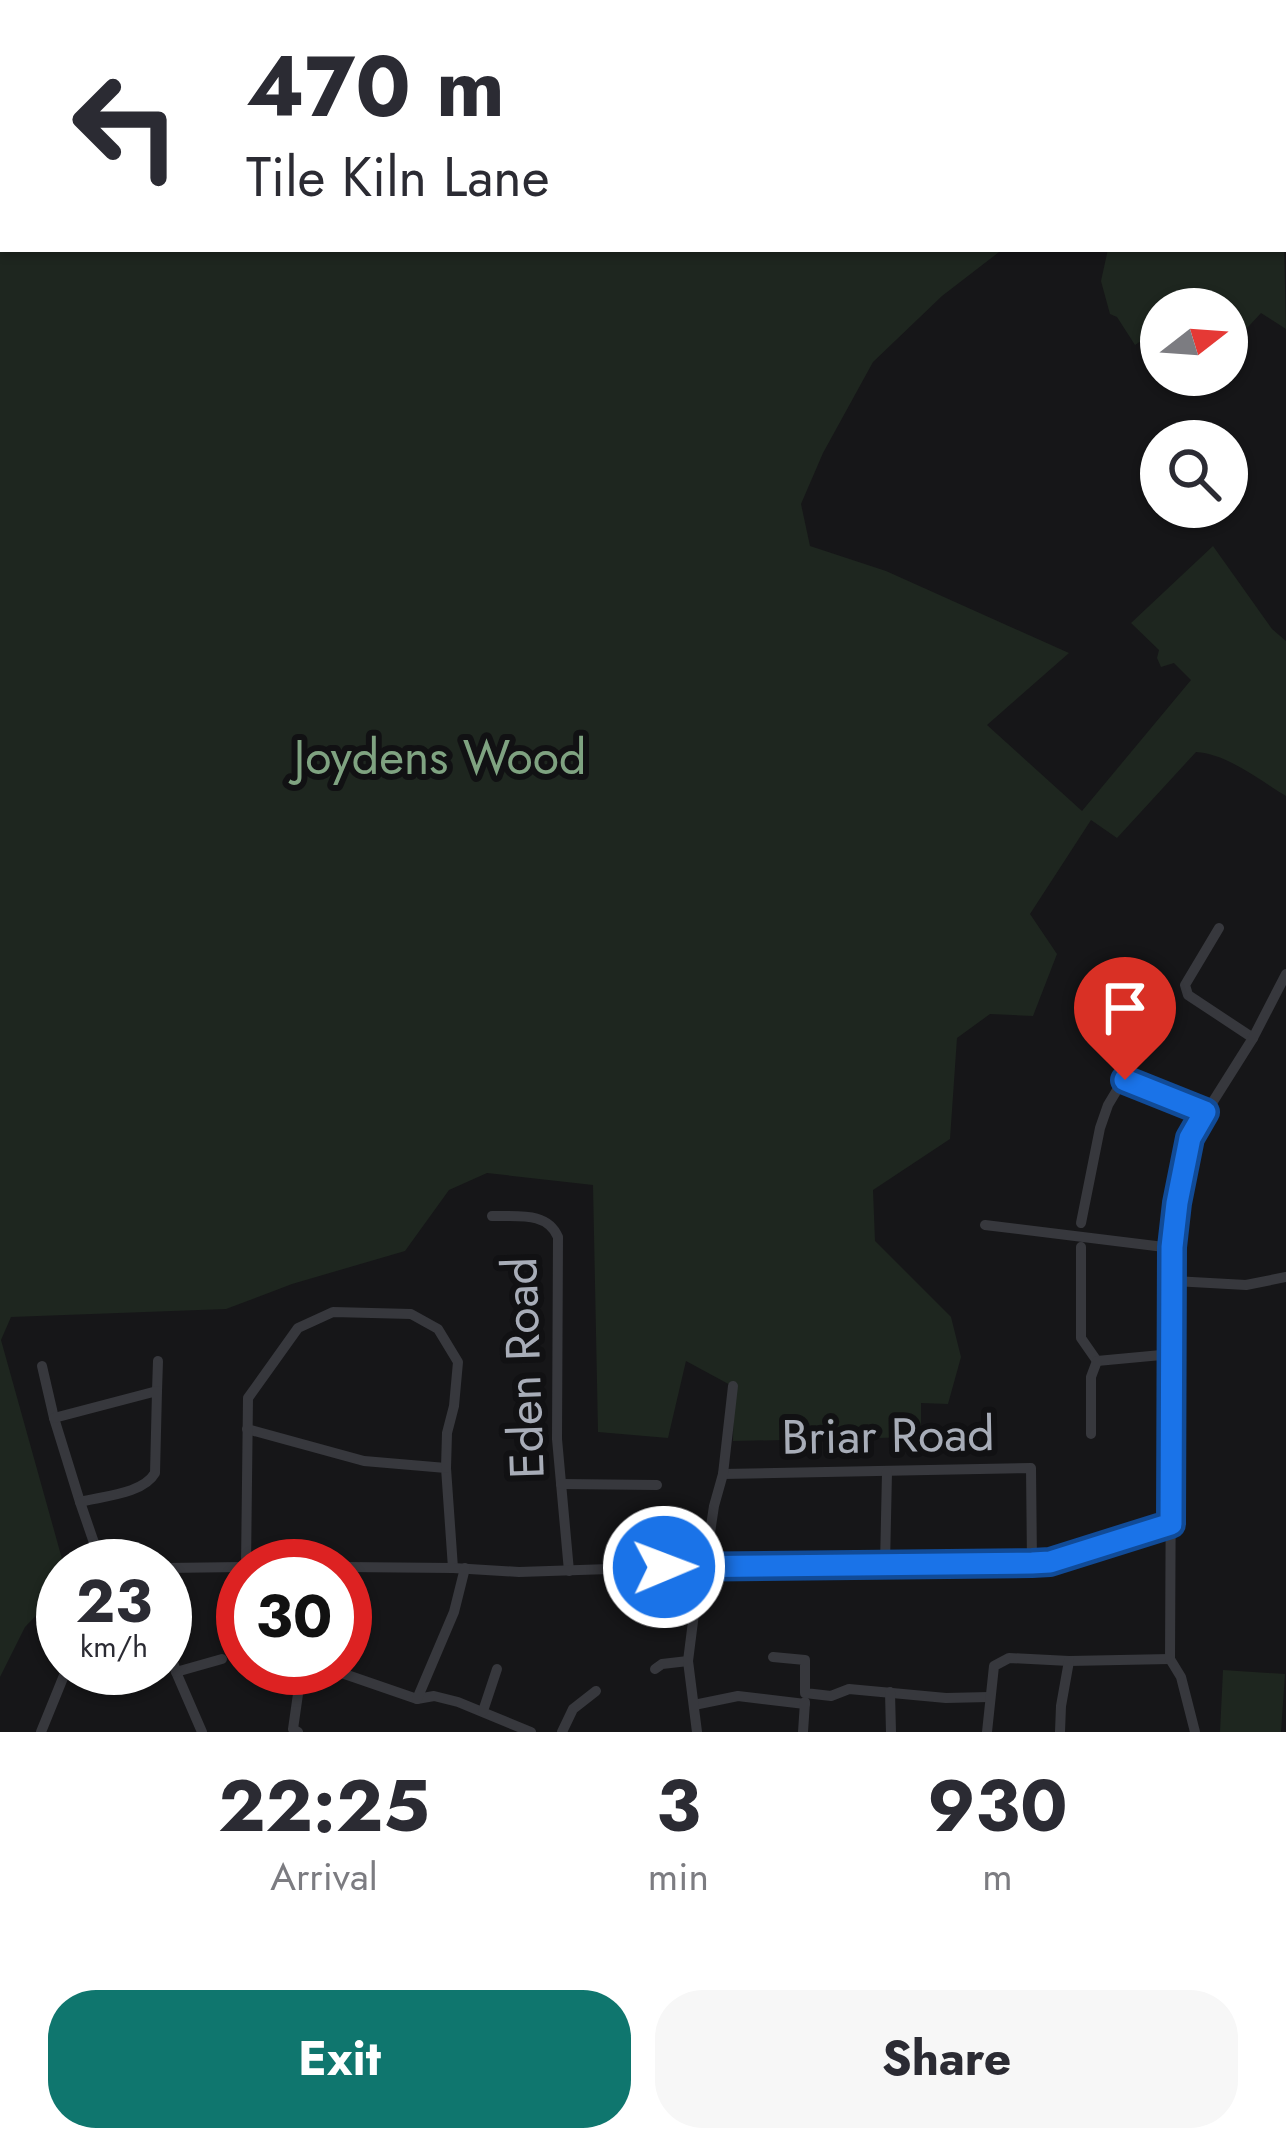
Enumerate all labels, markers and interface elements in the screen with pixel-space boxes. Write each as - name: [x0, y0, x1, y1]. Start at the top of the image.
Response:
- text: 470 m: [246, 26, 505, 148]
- icon: left: [48, 48, 204, 204]
- text: Tile Kiln Lane: [246, 138, 550, 216]
- north arrow: [1140, 288, 1248, 396]
- map controls: [1140, 288, 1248, 528]
- button: search: [1140, 420, 1248, 528]
- park label: Joydens Wood: [288, 723, 586, 792]
- pin: [1074, 957, 1176, 1080]
- icon: arrive: [1092, 975, 1158, 1041]
- street label: Eden Road: [485, 1256, 562, 1480]
- street label: Briar Road: [781, 1399, 995, 1472]
- position arrow: [601, 1504, 727, 1630]
- speed limit sign: 30: [216, 1539, 372, 1695]
- text: 23: [76, 1558, 152, 1645]
- text: km/h: [80, 1625, 148, 1668]
- text: 22:25: [218, 1754, 430, 1858]
- text: 3: [656, 1754, 701, 1858]
- text: 930: [927, 1754, 1068, 1858]
- text: Arrival: [270, 1848, 378, 1905]
- text: min: [648, 1848, 709, 1905]
- text: m: [982, 1848, 1013, 1905]
- button: Exit: [48, 1990, 631, 2128]
- button: Share: [655, 1990, 1238, 2128]

